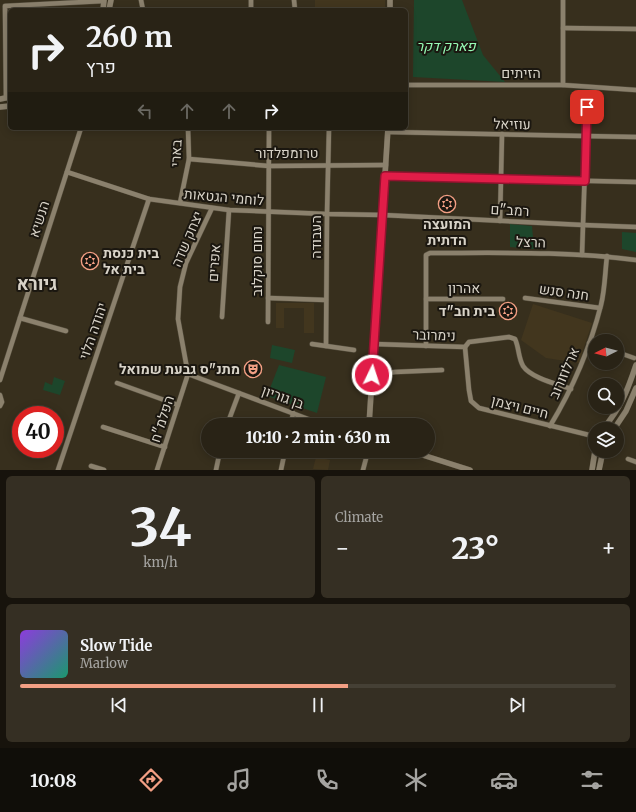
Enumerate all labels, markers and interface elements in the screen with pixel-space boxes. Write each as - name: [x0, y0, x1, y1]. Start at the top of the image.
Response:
- text: 260 m: [86, 19, 172, 55]
- icon: right: [20, 24, 72, 76]
- park label: פארק דקר: [416, 37, 477, 55]
- text: פרץ: [86, 55, 116, 78]
- street label: הזיתים: [501, 64, 541, 82]
- pin: [570, 90, 604, 124]
- icon: arrive: [576, 96, 598, 118]
- icon: left: [134, 100, 156, 122]
- icon: ahead: [176, 100, 198, 122]
- icon: ahead: [218, 100, 240, 122]
- icon: right: [260, 100, 282, 122]
- street label: עוזיאל: [493, 115, 531, 133]
- street label: בארי: [166, 138, 186, 167]
- street label: טרומפלדור: [256, 144, 318, 162]
- street label: לוחמי הגטאות: [183, 185, 265, 209]
- synagogue icon: המועצה הדתית: [437, 194, 457, 214]
- street label: הנשיא: [25, 198, 53, 240]
- street label: רמב"ם: [490, 200, 530, 220]
- street label: יצחק שדה: [167, 208, 207, 270]
- street label: העבודה: [307, 215, 325, 259]
- place label: המועצה הדתית: [423, 215, 471, 249]
- street label: נחום סוקלוב: [248, 226, 266, 296]
- street label: הרצל: [516, 232, 546, 252]
- place label: בית כנסת בית אל: [103, 244, 159, 278]
- street label: אפרים: [204, 244, 224, 282]
- synagogue icon: בית כנסת בית אל: [80, 251, 100, 271]
- district label: גיורא: [17, 272, 57, 295]
- street label: אהרון: [448, 279, 480, 297]
- street label: חנה סנש: [538, 280, 590, 304]
- street label: יהודה הלוי: [75, 300, 111, 362]
- synagogue icon: בית חב"ד: [498, 301, 518, 321]
- place label: בית חב"ד: [439, 302, 495, 320]
- street label: נימרובר: [412, 325, 456, 345]
- north arrow: [588, 334, 624, 370]
- map controls: [588, 334, 624, 458]
- street label: ארלוזורוב: [545, 344, 583, 402]
- position arrow: [351, 354, 393, 396]
- theatre icon: מתנ"ס גבעת שמואל: [243, 359, 263, 379]
- place label: מתנ"ס גבעת שמואל: [119, 360, 240, 378]
- button: search: [588, 378, 624, 414]
- street label: בן גוריון: [259, 381, 307, 413]
- street label: חיים ויצמן: [490, 391, 550, 423]
- street label: הפלמ"ח: [146, 393, 178, 445]
- speed limit sign: 40: [12, 406, 64, 458]
- button: layers: [588, 422, 624, 458]
- text: 10:10 · 2 min · 630 m: [246, 428, 390, 447]
- text: 34: [129, 495, 192, 560]
- text: Climate: [335, 509, 383, 526]
- text: 23°: [452, 529, 499, 567]
- text: −: [335, 534, 350, 562]
- text: +: [601, 534, 616, 562]
- text: km/h: [143, 554, 178, 571]
- text: Slow Tide: [80, 636, 152, 655]
- text: Marlow: [80, 655, 128, 672]
- icon: previous: [108, 694, 130, 716]
- icon: pause: [307, 694, 329, 716]
- icon: next: [506, 694, 528, 716]
- icon: directions: [137, 766, 165, 794]
- icon: music: [225, 766, 253, 794]
- icon: phone: [313, 766, 341, 794]
- icon: climate: [402, 766, 430, 794]
- icon: car: [490, 766, 518, 794]
- icon: filters: [578, 766, 606, 794]
- text: 10:08: [30, 769, 77, 792]

